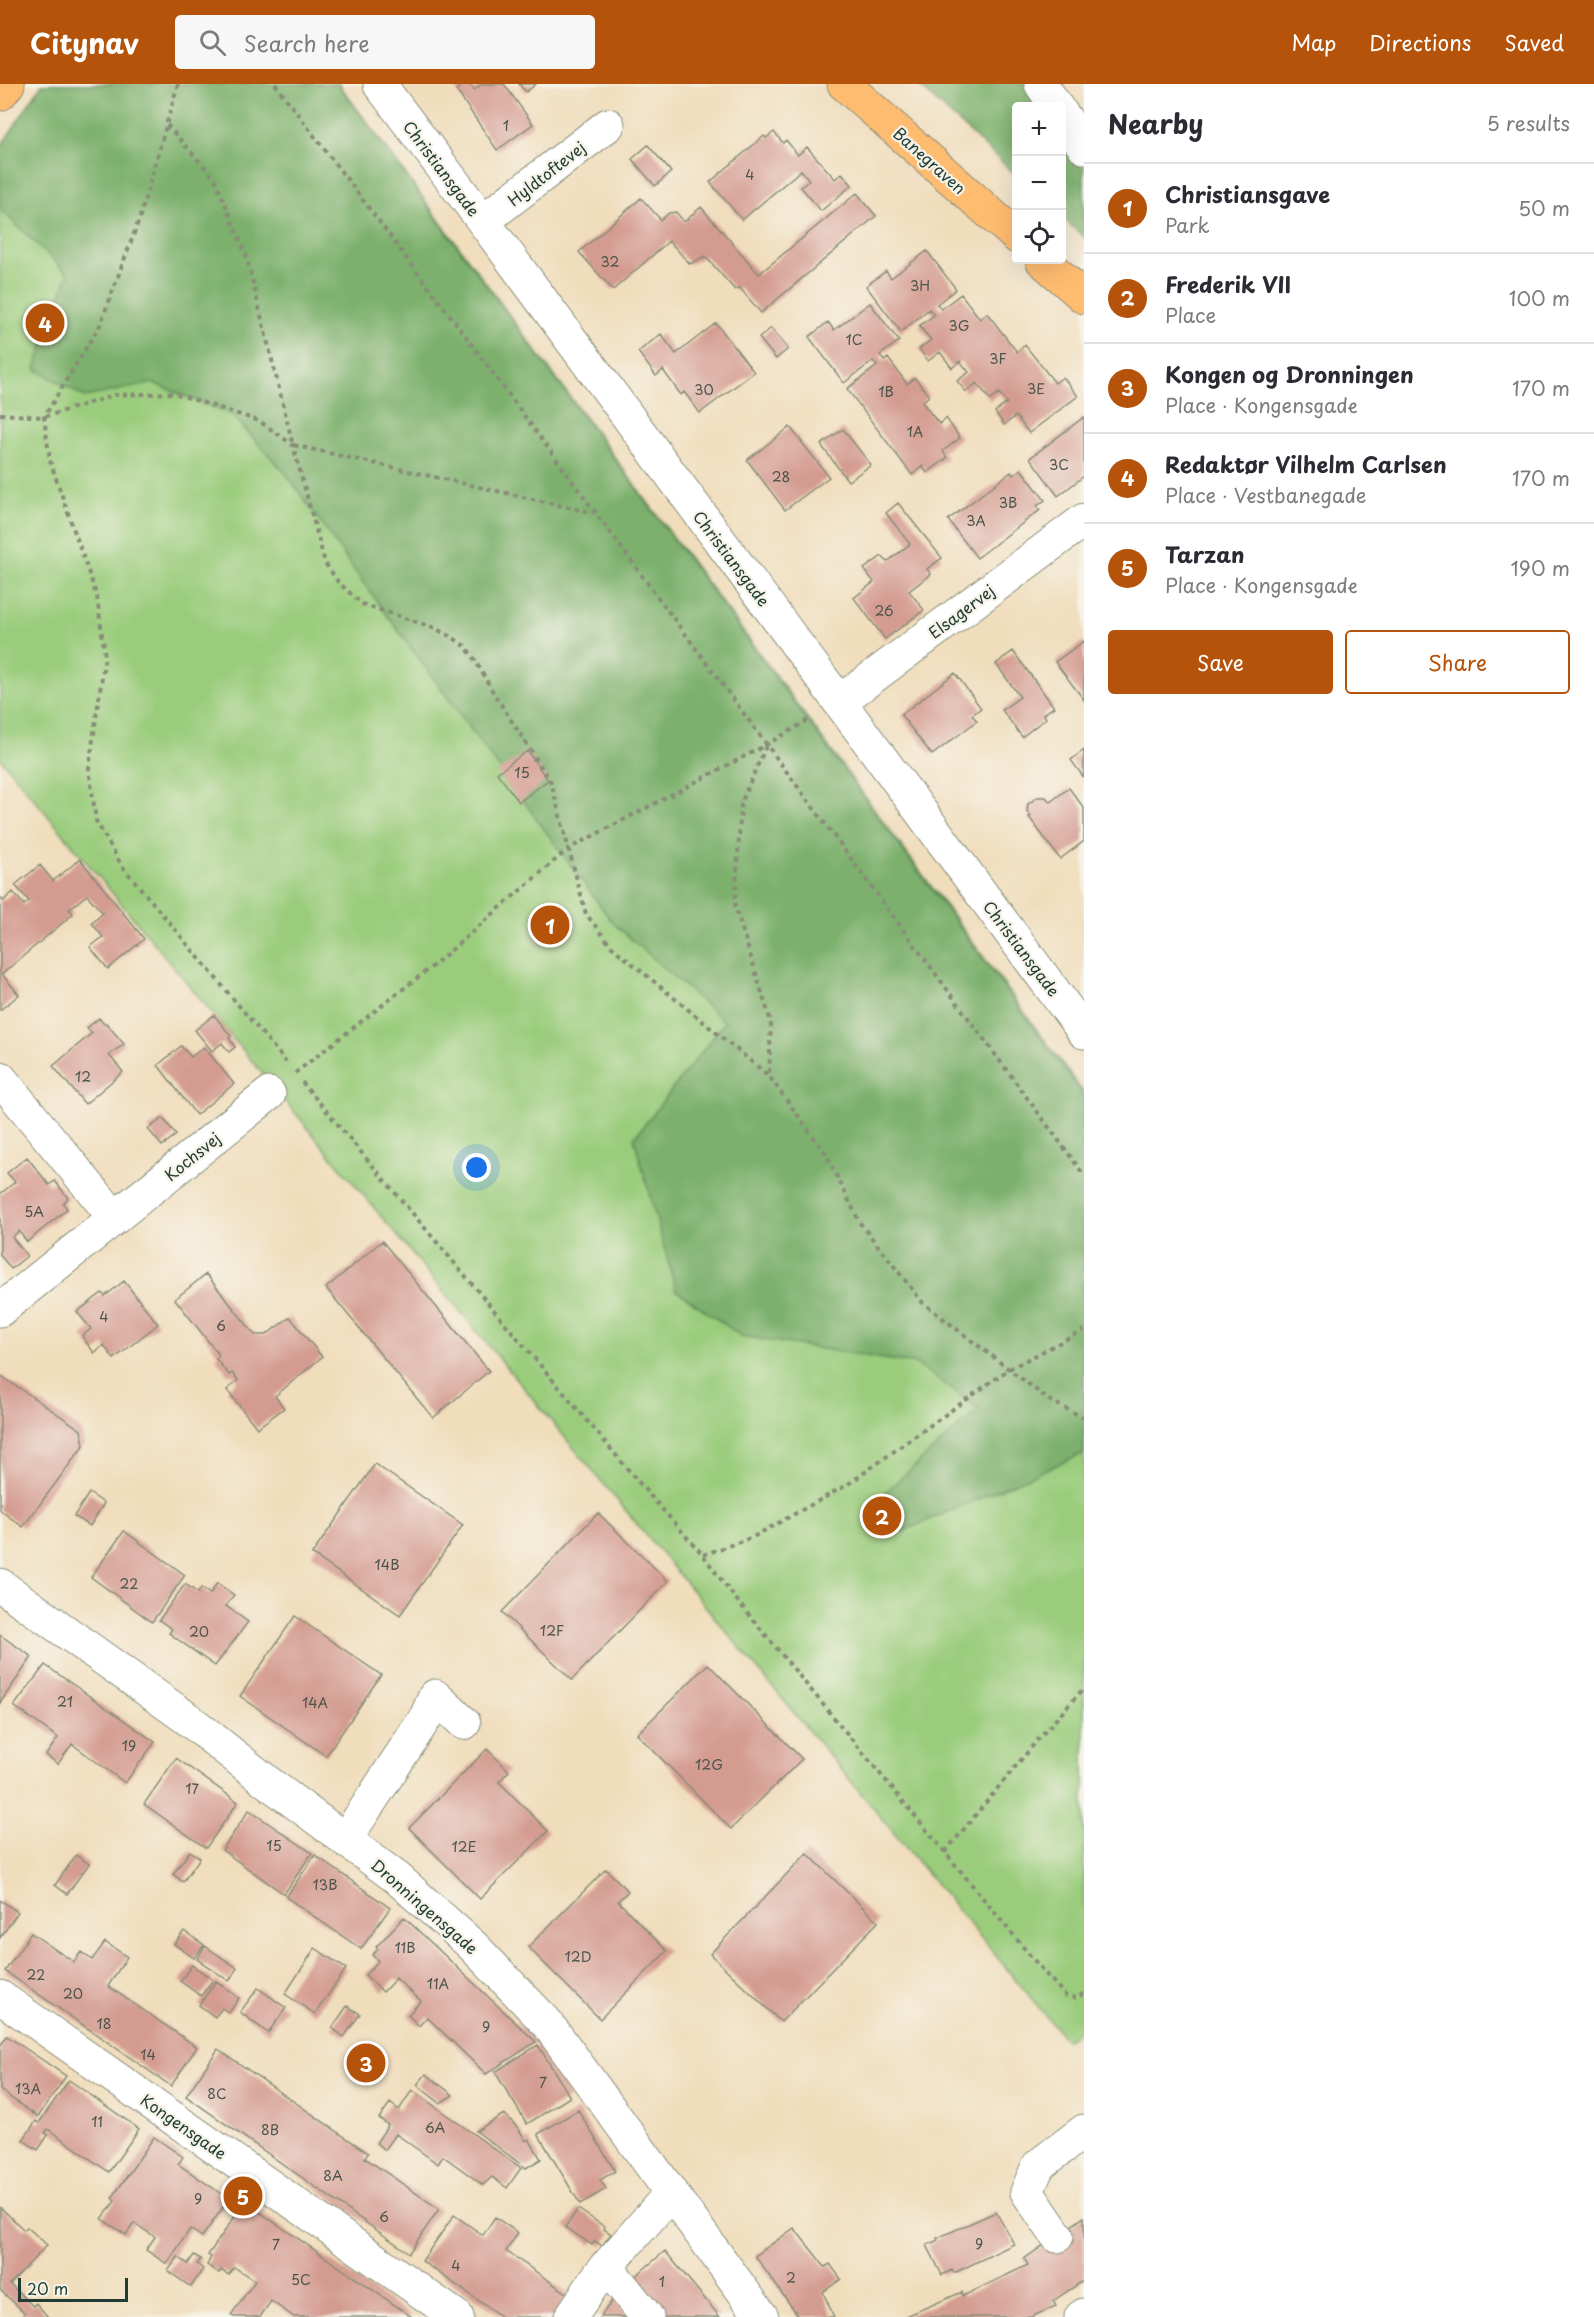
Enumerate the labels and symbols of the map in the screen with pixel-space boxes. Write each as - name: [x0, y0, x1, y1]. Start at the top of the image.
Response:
- street label: Christiansgade: [398, 115, 486, 221]
- house number: 1: [503, 115, 509, 136]
- street label: Banegraven: [888, 121, 972, 199]
- street label: Hyldtoftevej: [502, 135, 590, 211]
- house number: 4: [745, 164, 755, 185]
- house number: 32: [601, 251, 619, 272]
- house number: 3H: [910, 275, 930, 296]
- pin: 4: [26, 300, 64, 346]
- house number: 3G: [949, 315, 969, 336]
- house number: 1C: [845, 329, 863, 350]
- house number: 3F: [989, 348, 1007, 369]
- house number: 3E: [1027, 378, 1045, 399]
- house number: 30: [694, 379, 714, 400]
- house number: 1B: [878, 381, 894, 402]
- house number: 1A: [907, 421, 923, 442]
- house number: 3C: [1049, 454, 1069, 475]
- house number: 28: [772, 466, 790, 487]
- house number: 3B: [999, 492, 1017, 513]
- street label: Christiansgade: [688, 505, 776, 611]
- house number: 3A: [966, 510, 986, 531]
- street label: Elsagervej: [923, 578, 999, 644]
- house number: 26: [874, 600, 894, 621]
- house number: 15: [514, 762, 530, 783]
- street label: Christiansgade: [978, 895, 1066, 1001]
- pin: 1: [530, 902, 570, 948]
- house number: 12: [75, 1066, 91, 1087]
- street label: Kochsvej: [159, 1126, 225, 1186]
- your location: [462, 1153, 491, 1182]
- house number: 5A: [24, 1201, 44, 1222]
- house number: 4: [99, 1306, 109, 1327]
- house number: 6: [216, 1315, 226, 1336]
- pin: 2: [862, 1494, 902, 1538]
- house number: 14B: [375, 1554, 399, 1575]
- house number: 22: [120, 1573, 138, 1594]
- house number: 12F: [540, 1620, 564, 1641]
- house number: 20: [189, 1621, 209, 1642]
- house number: 21: [57, 1691, 73, 1712]
- house number: 14A: [302, 1692, 328, 1713]
- house number: 19: [122, 1735, 136, 1756]
- house number: 12G: [695, 1754, 723, 1775]
- house number: 17: [185, 1778, 199, 1799]
- house number: 15: [266, 1835, 282, 1856]
- house number: 12E: [451, 1836, 477, 1857]
- street label: Dronningensgade: [366, 1853, 484, 1959]
- house number: 13B: [313, 1874, 337, 1895]
- house number: 11B: [395, 1937, 416, 1958]
- house number: 12D: [564, 1946, 592, 1967]
- house number: 22: [27, 1964, 45, 1985]
- house number: 11A: [427, 1973, 450, 1994]
- house number: 20: [63, 1983, 83, 2004]
- house number: 18: [96, 2013, 112, 2034]
- house number: 9: [482, 2016, 490, 2037]
- pin: 3: [346, 2040, 386, 2086]
- house number: 14: [140, 2044, 156, 2065]
- house number: 7: [539, 2072, 547, 2093]
- house number: 13A: [15, 2078, 41, 2099]
- house number: 8C: [207, 2083, 227, 2104]
- street label: Kongensgade: [136, 2088, 232, 2164]
- house number: 11: [91, 2111, 103, 2132]
- house number: 6A: [425, 2117, 446, 2138]
- house number: 8B: [261, 2119, 279, 2140]
- house number: 8A: [323, 2165, 343, 2186]
- pin: 5: [224, 2174, 262, 2218]
- house number: 9: [194, 2188, 202, 2209]
- house number: 6: [379, 2206, 389, 2227]
- house number: 9: [975, 2233, 983, 2254]
- house number: 7: [272, 2234, 280, 2255]
- house number: 4: [451, 2255, 461, 2276]
- house number: 2: [786, 2267, 796, 2288]
- house number: 5C: [291, 2269, 311, 2290]
- house number: 1: [659, 2271, 665, 2292]
- scale bar: [18, 2275, 128, 2302]

